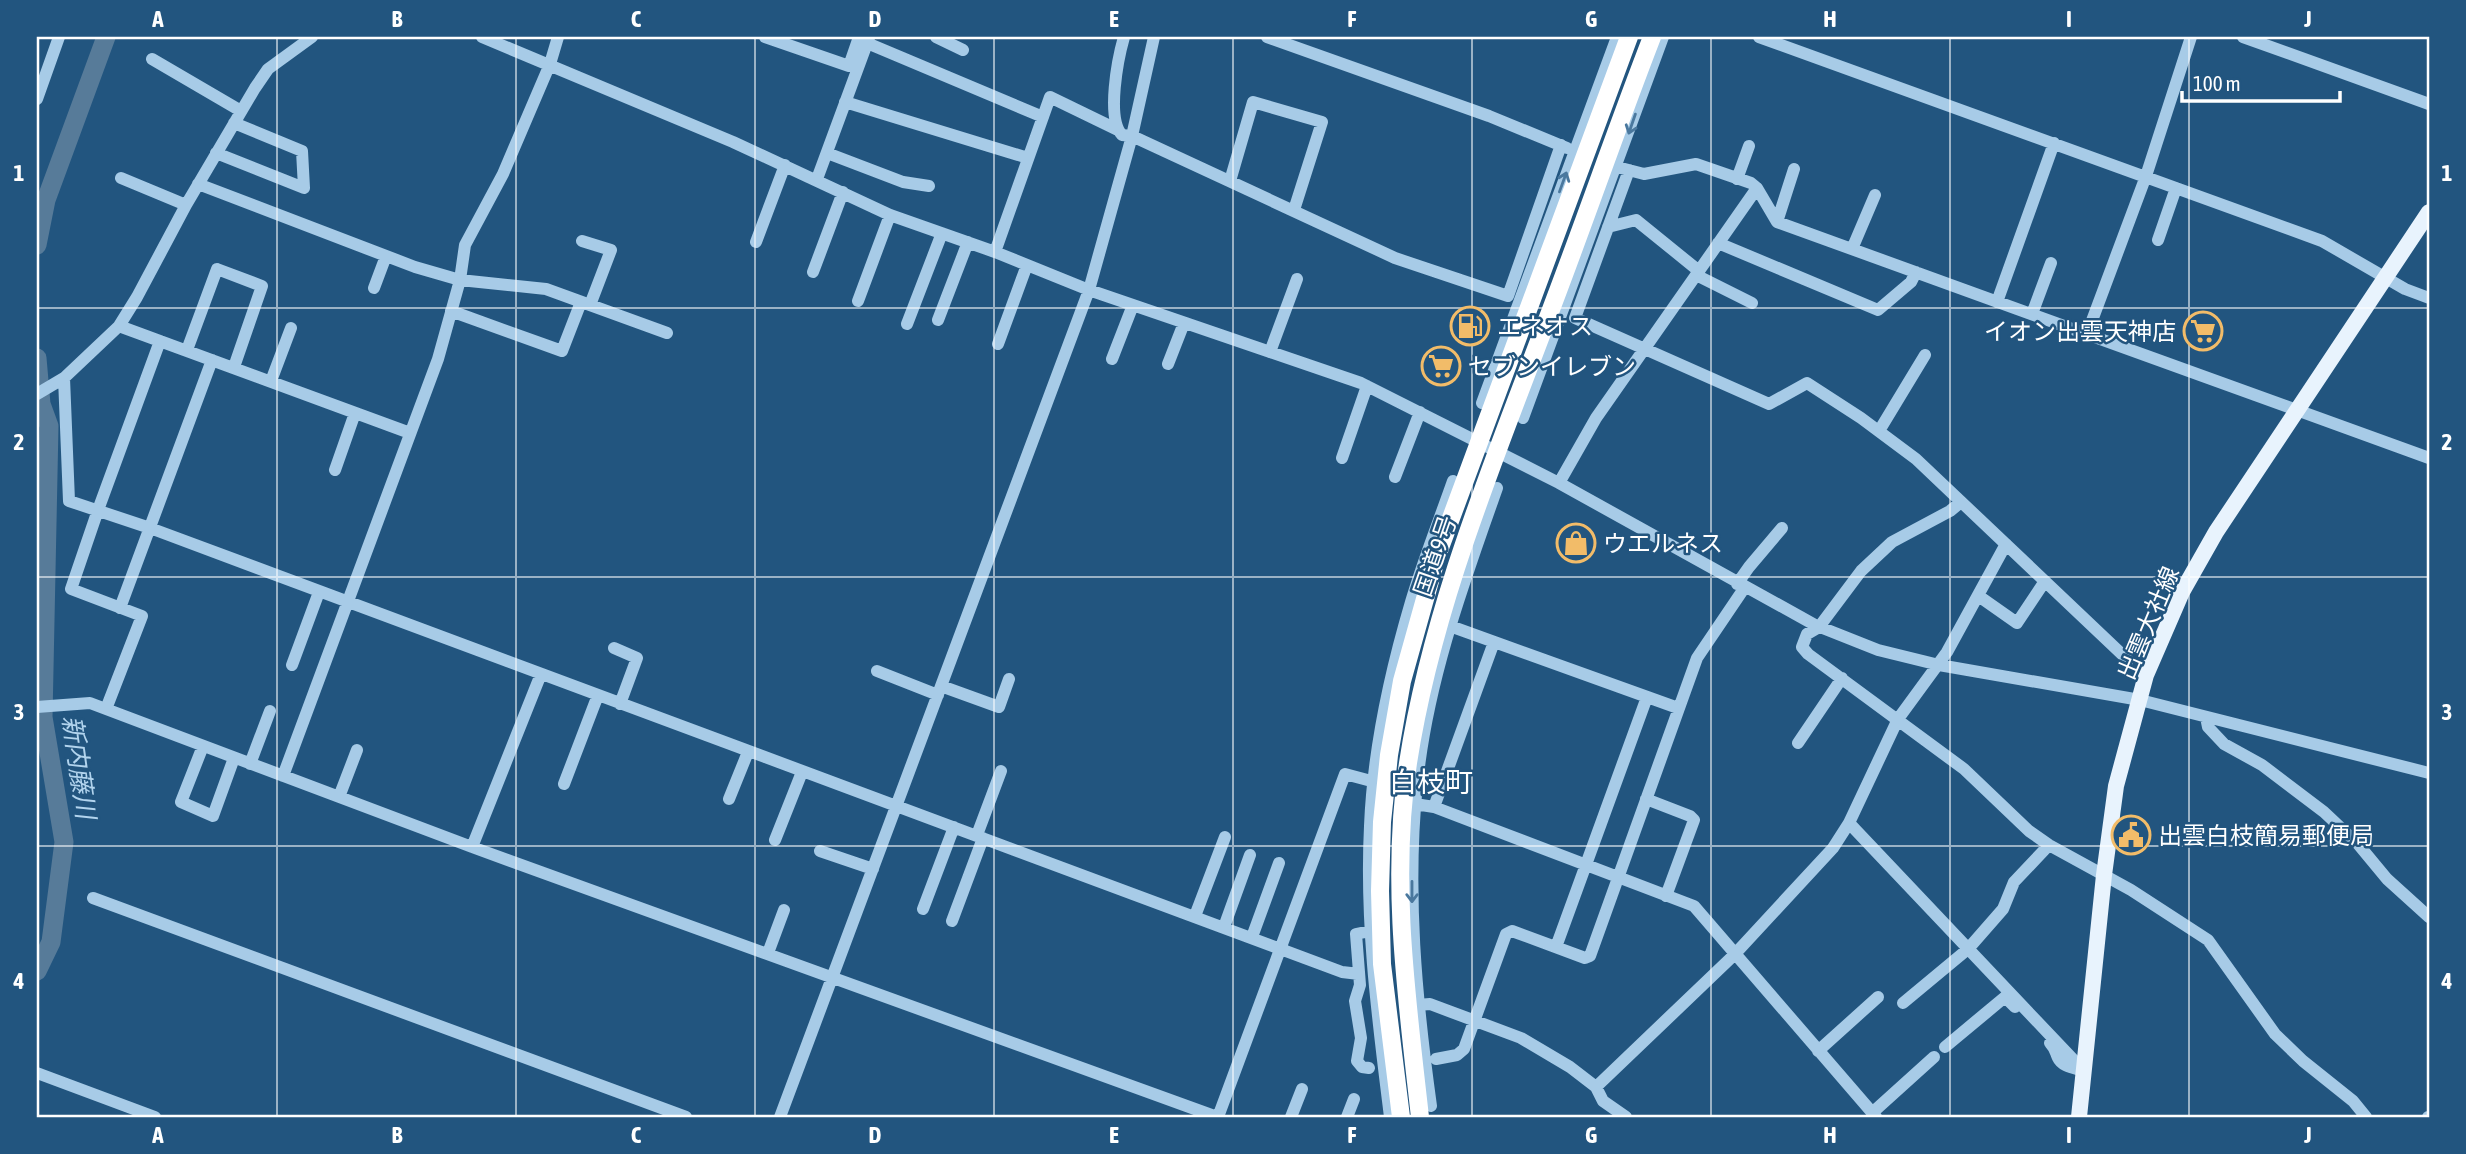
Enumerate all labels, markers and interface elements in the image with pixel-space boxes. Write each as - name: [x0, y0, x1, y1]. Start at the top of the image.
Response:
- text: A: [151, 6, 164, 32]
- text: B: [392, 6, 403, 32]
- text: C: [631, 6, 642, 32]
- text: D: [869, 6, 882, 32]
- text: E: [1109, 6, 1119, 32]
- text: F: [1347, 6, 1357, 32]
- text: G: [1585, 6, 1597, 32]
- text: H: [1823, 6, 1837, 32]
- text: I: [2066, 6, 2072, 32]
- text: J: [2303, 6, 2312, 32]
- scale bar: [2182, 60, 2340, 104]
- text: 100 m: [2193, 71, 2241, 95]
- one-way arrow: [1625, 113, 1638, 135]
- text: 1: [14, 160, 25, 186]
- text: 1: [2442, 160, 2453, 186]
- one-way arrow: [1558, 171, 1570, 193]
- fuel station icon: エネオス: [1449, 305, 1491, 347]
- supermarket icon: イオン出雲天神店: [2182, 310, 2224, 352]
- place label: エネオス: [1497, 313, 1593, 340]
- place label: イオン出雲天神店: [1984, 318, 2176, 345]
- supermarket icon: セブンイレブン: [1420, 345, 1462, 387]
- place label: セブンイレブン: [1468, 353, 1636, 380]
- text: 2: [14, 429, 24, 455]
- text: 2: [2442, 429, 2452, 455]
- street label: 国道9号: [1409, 512, 1461, 600]
- shop icon: ウエルネス: [1555, 522, 1597, 564]
- place label: ウエルネス: [1603, 530, 1723, 557]
- street label: 出雲大社線: [2112, 562, 2184, 684]
- text: 3: [14, 699, 24, 725]
- text: 3: [2442, 699, 2452, 725]
- water label: 新内藤川: [57, 713, 102, 824]
- district label: 白枝町: [1389, 766, 1473, 798]
- public building icon: 出雲白枝簡易郵便局: [2110, 814, 2152, 856]
- place label: 出雲白枝簡易郵便局: [2158, 822, 2374, 849]
- one-way arrow: [1405, 880, 1419, 903]
- text: 4: [13, 968, 25, 994]
- text: 4: [2441, 968, 2453, 994]
- text: A: [151, 1122, 164, 1148]
- text: B: [392, 1122, 403, 1148]
- text: C: [631, 1122, 642, 1148]
- text: D: [869, 1122, 882, 1148]
- text: E: [1109, 1122, 1119, 1148]
- text: F: [1347, 1122, 1357, 1148]
- text: G: [1585, 1122, 1597, 1148]
- text: H: [1823, 1122, 1837, 1148]
- text: I: [2066, 1122, 2072, 1148]
- text: J: [2303, 1122, 2312, 1148]

